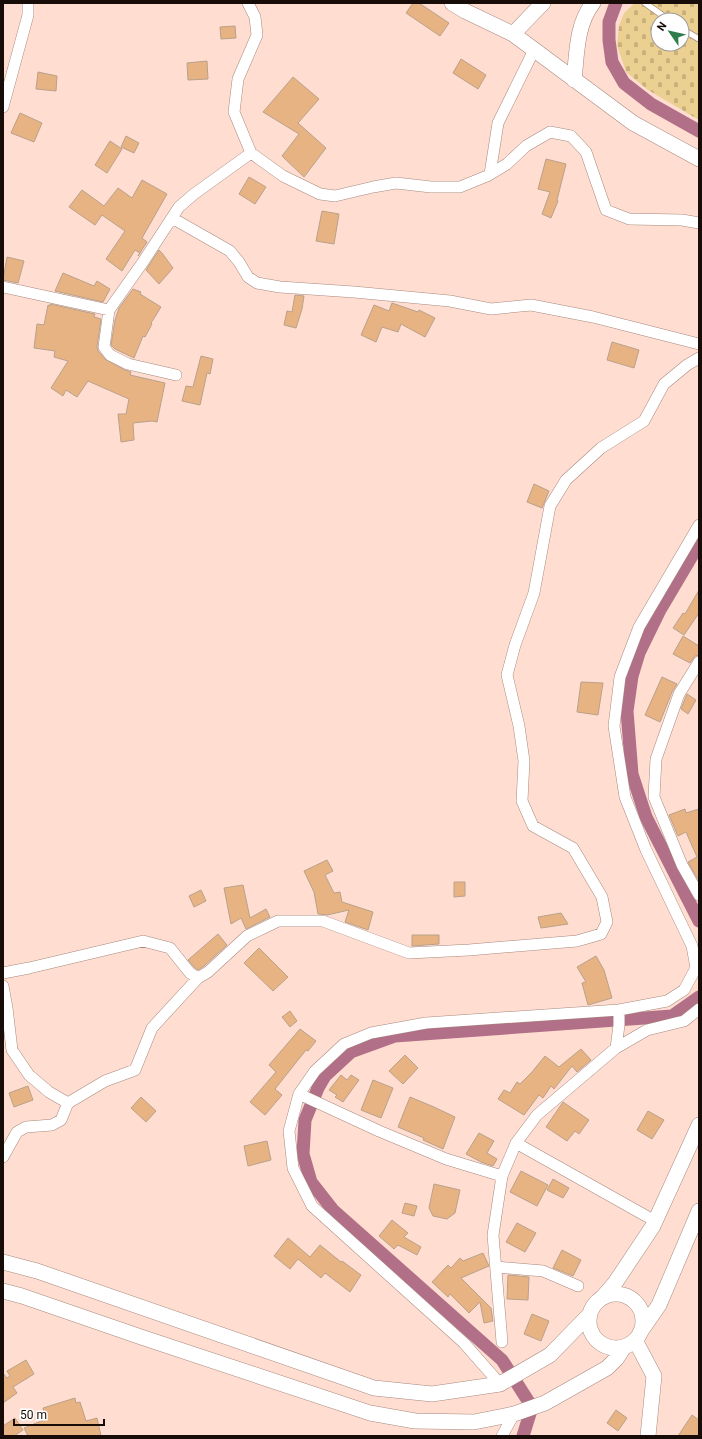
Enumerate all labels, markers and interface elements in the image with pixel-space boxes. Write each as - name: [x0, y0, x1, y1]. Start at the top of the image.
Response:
- north arrow: [650, 12, 690, 52]
- text: N: [655, 20, 670, 34]
- scale bar: [14, 1401, 104, 1427]
- text: 50 m: [20, 1408, 47, 1422]

